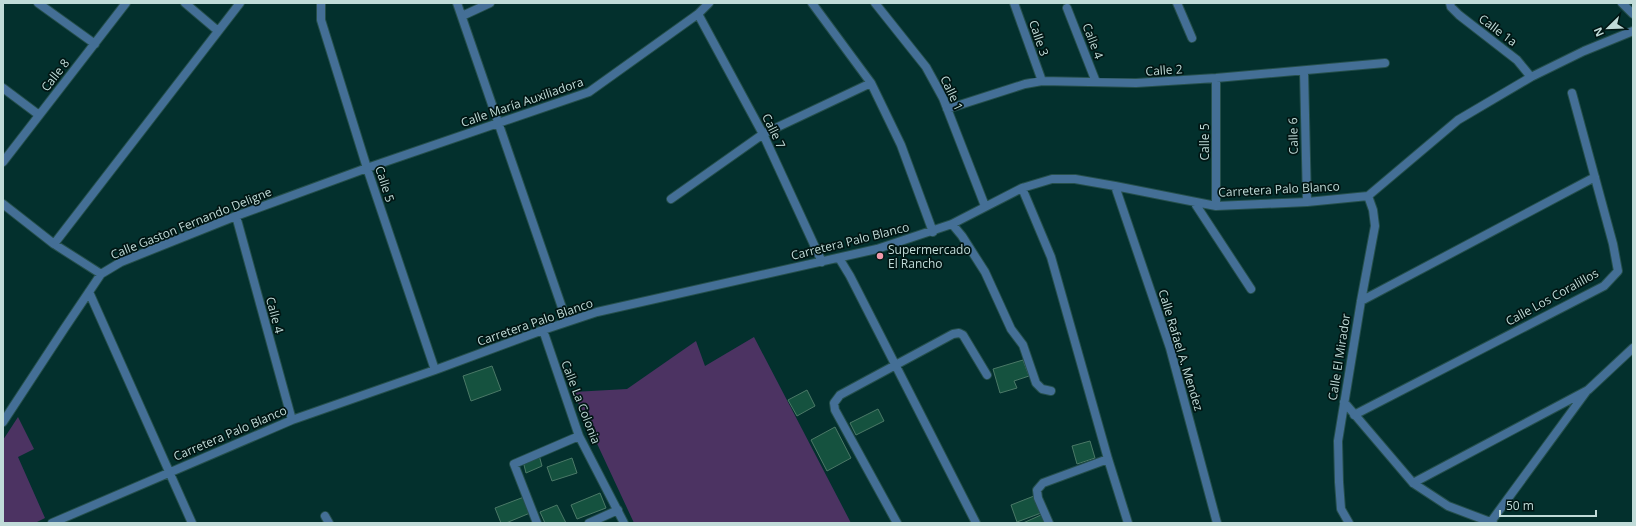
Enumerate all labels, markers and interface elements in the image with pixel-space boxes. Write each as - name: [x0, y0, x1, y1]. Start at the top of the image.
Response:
- north arrow: [1588, 8, 1628, 48]
- street label: Calle 1a: [1475, 10, 1521, 50]
- street label: Calle 3: [1025, 18, 1053, 58]
- street label: Calle 4: [1078, 21, 1108, 61]
- text: N: [1590, 25, 1607, 39]
- street label: Calle 8: [37, 55, 73, 95]
- street label: Calle 2: [1145, 60, 1183, 80]
- street label: Calle María Auxiliadora: [459, 73, 585, 131]
- street label: Calle 1: [936, 73, 968, 113]
- street label: Calle 7: [758, 111, 790, 151]
- street label: Calle 6: [1284, 117, 1302, 155]
- street label: Calle 5: [1196, 123, 1213, 161]
- street label: Calle 5: [371, 164, 399, 204]
- street label: Carretera Palo Blanco: [1218, 177, 1340, 201]
- street label: Calle Gaston Fernando Deligne: [108, 183, 274, 263]
- street label: Carretera Palo Blanco: [789, 218, 911, 264]
- place label: Supermercado El Rancho: [888, 241, 971, 272]
- marker: Supermercado El Rancho: [875, 251, 885, 261]
- street label: Calle Los Coralillos: [1502, 264, 1602, 330]
- street label: Calle Rafael A. Mendez: [1154, 287, 1208, 413]
- street label: Carretera Palo Blanco: [475, 294, 595, 350]
- street label: Calle 4: [262, 295, 288, 335]
- street label: Calle El Mirador: [1324, 312, 1354, 402]
- street label: Calle La Colonia: [557, 358, 605, 446]
- street label: Carretera Palo Blanco: [171, 401, 289, 465]
- scale bar: [1500, 492, 1596, 518]
- text: 50 m: [1506, 497, 1534, 514]

